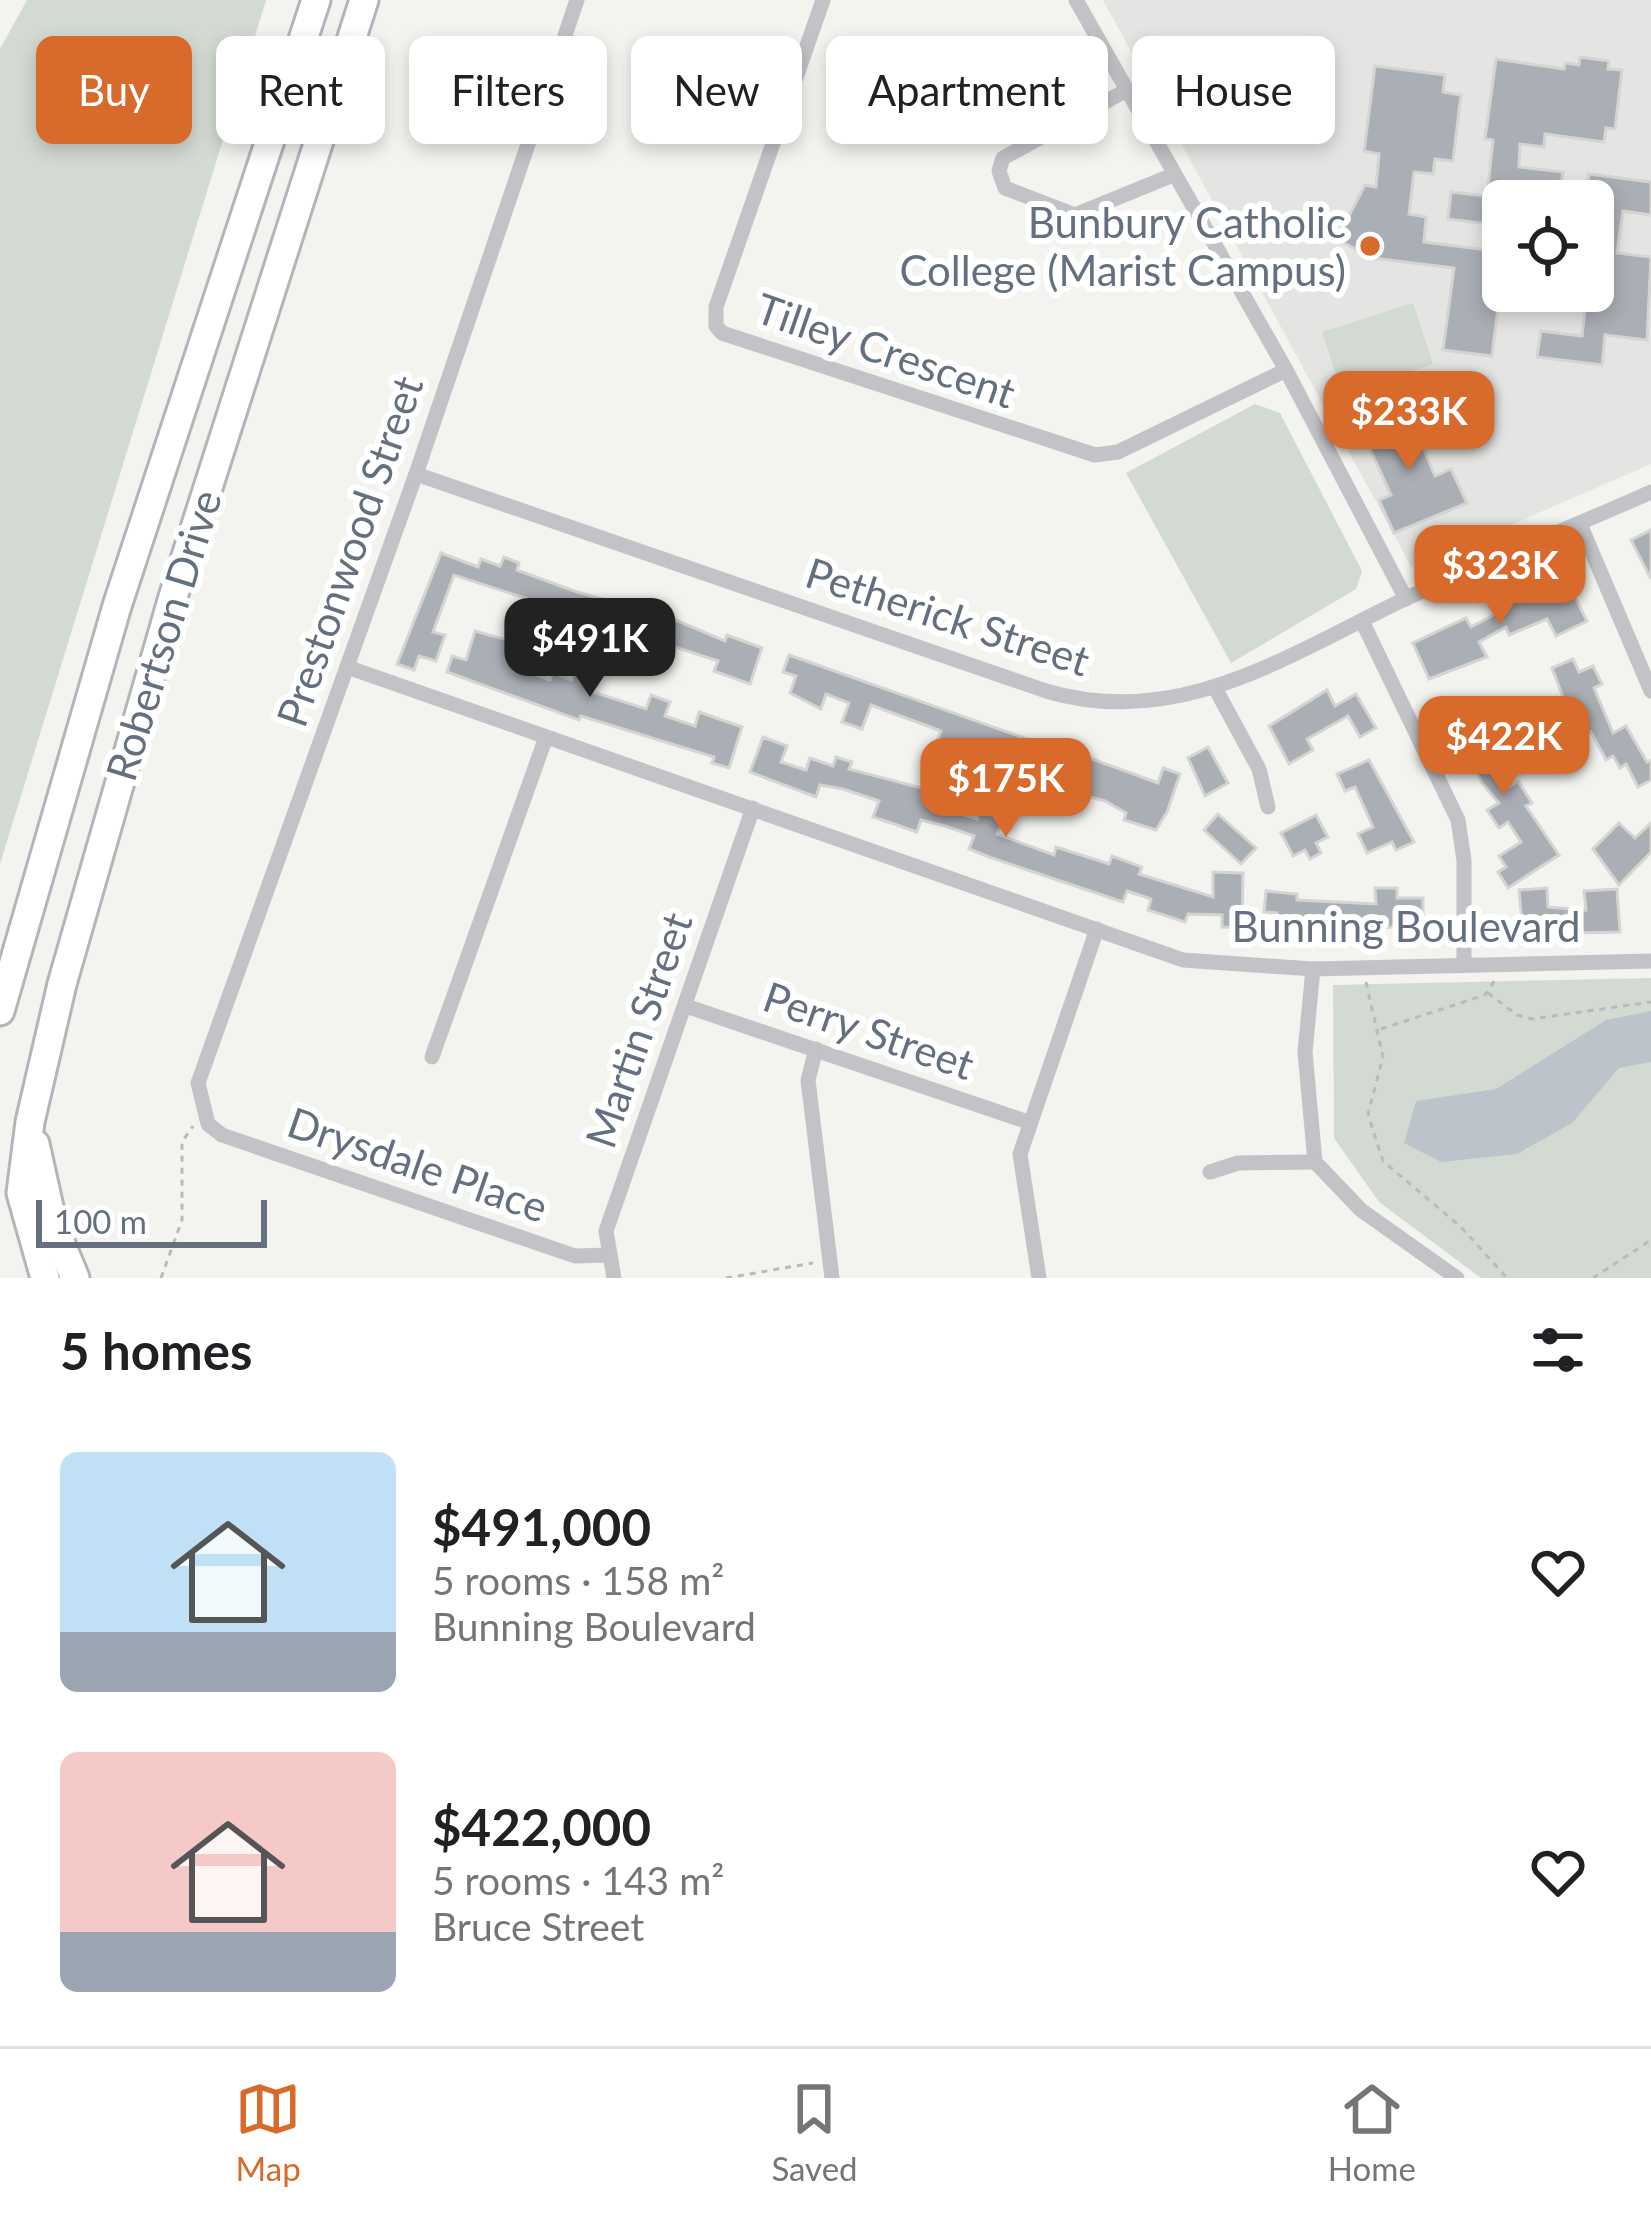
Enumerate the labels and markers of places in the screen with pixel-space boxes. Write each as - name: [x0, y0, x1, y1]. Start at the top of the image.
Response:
- place label: Bunbury Catholic College (Marist Campus): [899, 197, 1346, 295]
- marker: Bunbury Catholic College (Marist Campus): [1357, 233, 1383, 259]
- pin: $233K: [1325, 371, 1493, 473]
- pin: $323K: [1416, 525, 1584, 627]
- pin: $491K: [506, 598, 674, 700]
- pin: $422K: [1420, 696, 1588, 798]
- pin: $175K: [922, 738, 1090, 840]

